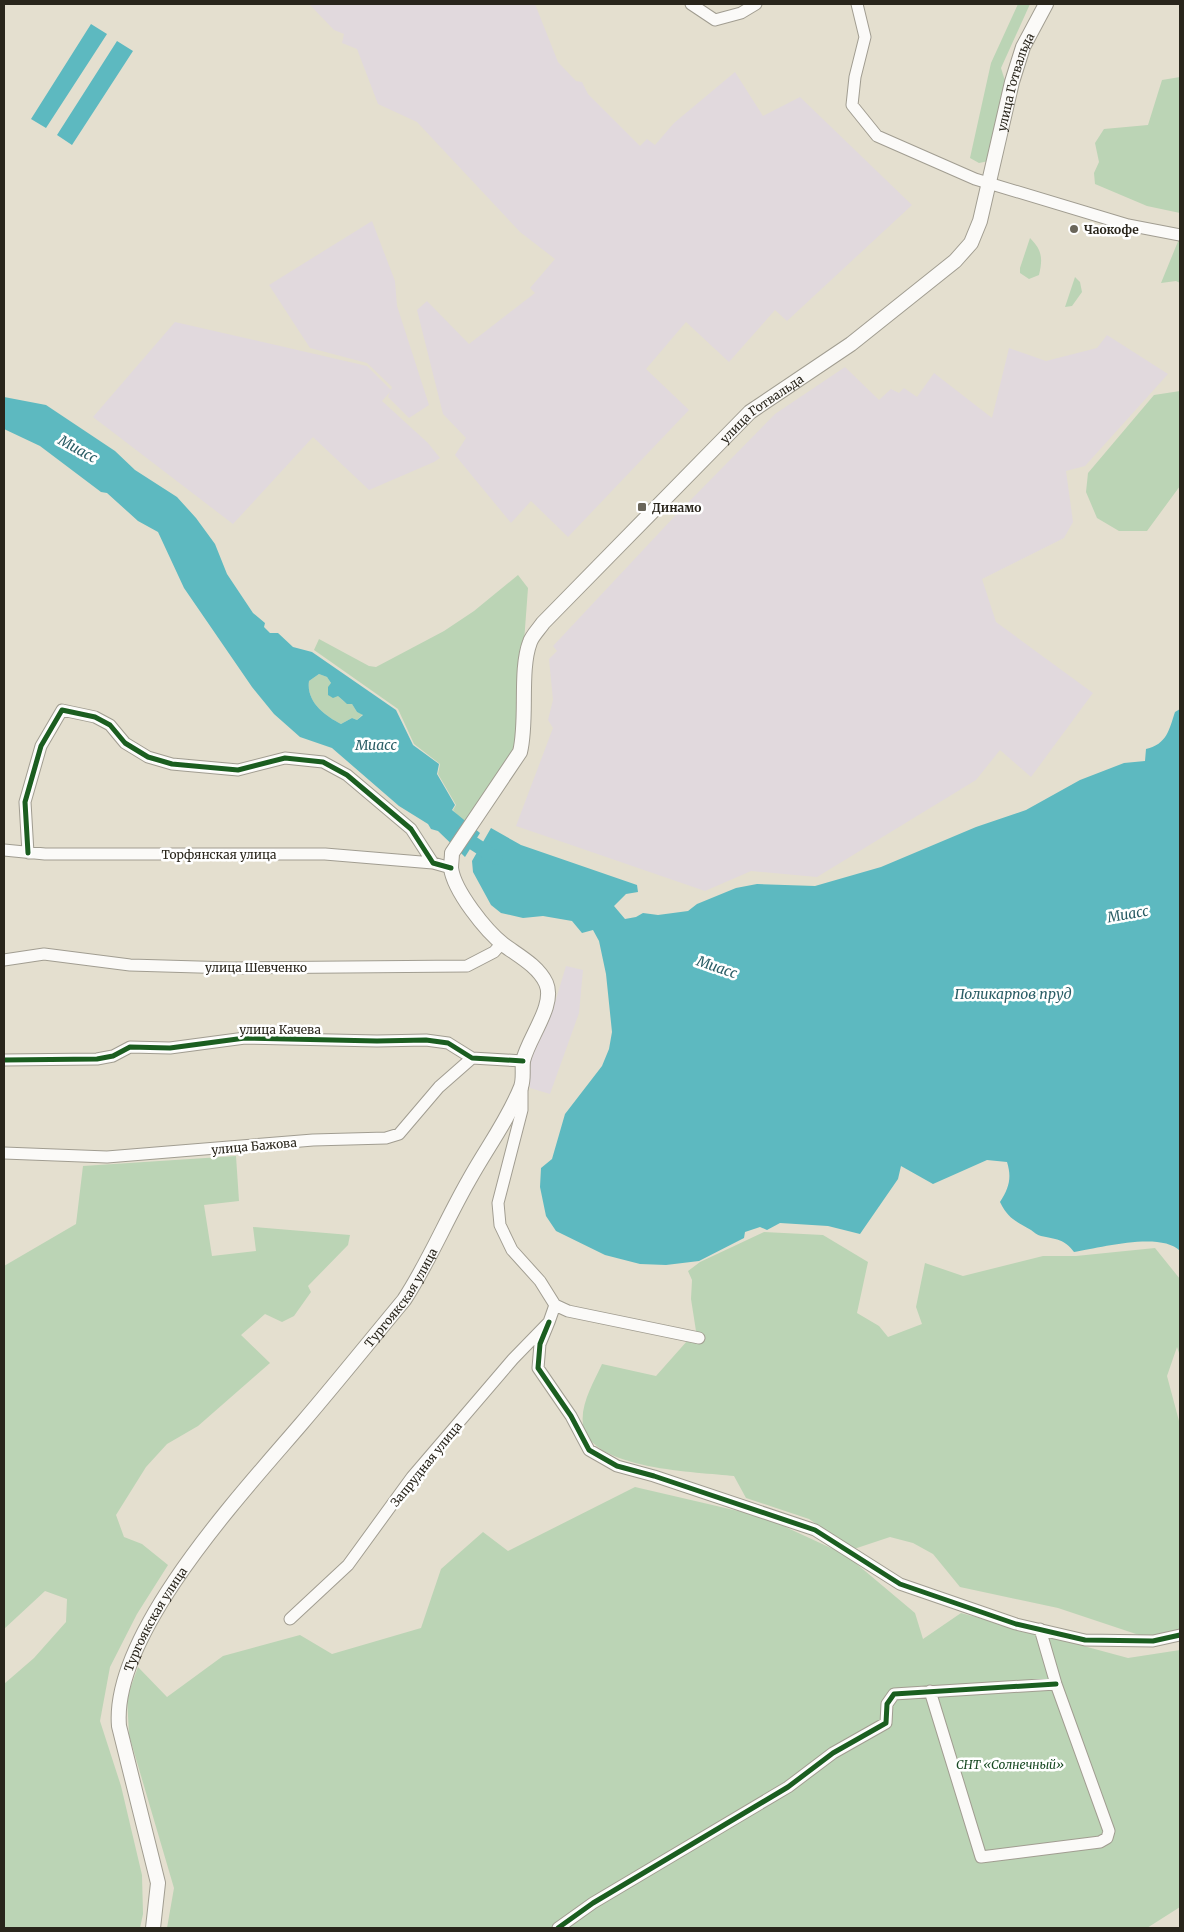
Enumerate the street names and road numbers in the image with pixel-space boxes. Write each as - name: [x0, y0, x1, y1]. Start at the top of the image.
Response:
- street label: улица Готвальда: [993, 29, 1037, 133]
- street label: улица Готвальда: [717, 371, 806, 446]
- street label: Торфянская улица: [161, 847, 277, 862]
- street label: улица Шевченко: [205, 960, 307, 975]
- street label: улица Качева: [239, 1022, 321, 1037]
- street label: улица Бажова: [211, 1135, 298, 1157]
- street label: Тургоякская улица: [361, 1245, 440, 1350]
- street label: Запрудная улица: [387, 1418, 465, 1509]
- street label: Тургоякская улица: [120, 1563, 190, 1673]

